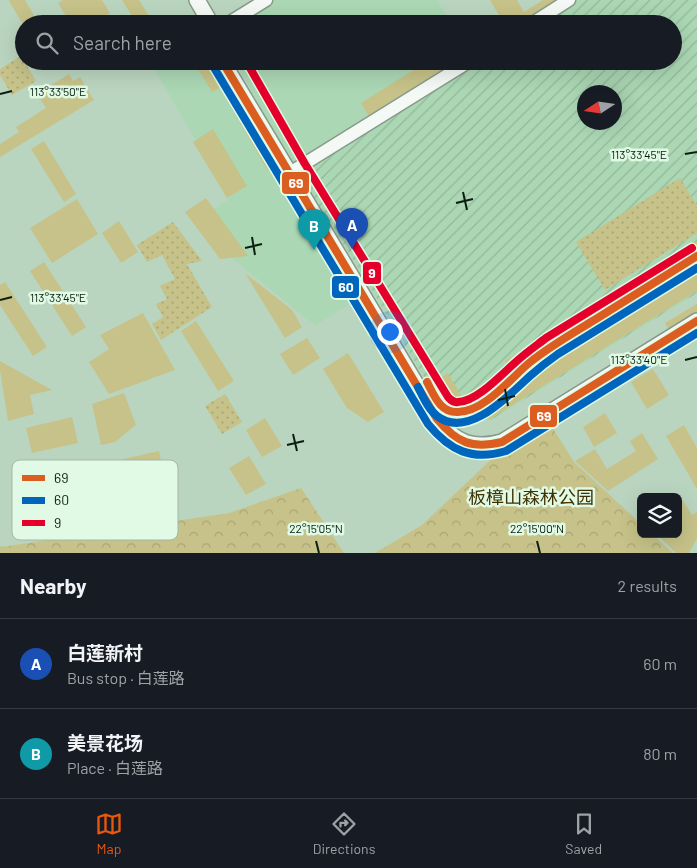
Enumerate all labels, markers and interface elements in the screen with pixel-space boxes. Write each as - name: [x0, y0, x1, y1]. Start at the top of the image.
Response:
- search box: [15, 15, 682, 70]
- icon: search: [33, 29, 61, 57]
- text: Search here: [73, 31, 172, 54]
- text: 113°33'50"E: [30, 84, 86, 98]
- north arrow: [577, 85, 622, 130]
- text: 113°33'45"E: [611, 147, 667, 161]
- line badge: 69: [281, 171, 310, 195]
- text: 69: [289, 174, 303, 191]
- pin: A: [336, 208, 368, 249]
- pin: B: [298, 209, 330, 250]
- line badge: 9: [362, 261, 382, 285]
- text: 9: [368, 264, 376, 281]
- line badge: 60: [331, 275, 360, 299]
- text: 60: [338, 278, 354, 295]
- text: 113°33'45"E: [30, 290, 86, 304]
- your location: [377, 319, 403, 345]
- text: 113°33'40"E: [611, 352, 667, 366]
- line badge: 69: [529, 404, 558, 428]
- text: 69: [537, 407, 551, 424]
- legend: [12, 460, 178, 540]
- text: 69: [54, 469, 69, 486]
- park label: 板樟山森林公园: [468, 486, 594, 508]
- text: 60: [54, 491, 69, 508]
- map controls: [637, 493, 682, 538]
- button: layers: [637, 493, 682, 538]
- text: 9: [54, 514, 61, 531]
- text: 22°15'05"N: [289, 521, 343, 535]
- text: 22°15'00"N: [510, 521, 564, 535]
- text: Nearby: [20, 573, 86, 598]
- text: 2 results: [618, 576, 677, 595]
- text: 白莲新村: [67, 641, 143, 664]
- text: A: [31, 654, 41, 673]
- text: 60 m: [643, 654, 677, 673]
- text: Bus stop · 白莲路: [67, 668, 185, 687]
- text: 美景花场: [67, 731, 143, 754]
- text: B: [31, 744, 41, 763]
- text: 80 m: [643, 744, 677, 763]
- text: Place · 白莲路: [67, 758, 163, 777]
- tab: Map: [95, 810, 123, 857]
- tab: Directions: [313, 810, 375, 857]
- tab: Saved: [565, 810, 602, 857]

